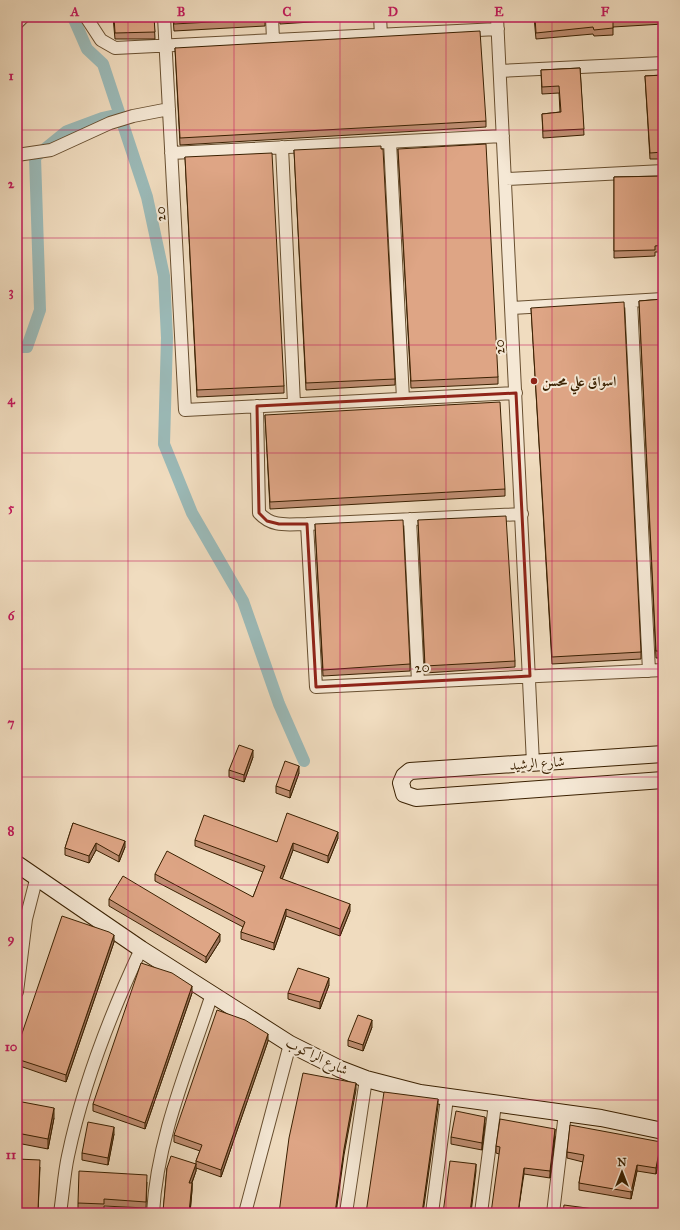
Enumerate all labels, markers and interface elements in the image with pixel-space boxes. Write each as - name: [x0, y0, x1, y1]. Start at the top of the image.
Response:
- text: A: [70, 4, 80, 20]
- text: B: [177, 4, 186, 20]
- text: C: [283, 4, 292, 20]
- text: D: [388, 4, 398, 20]
- text: E: [494, 4, 504, 20]
- text: F: [601, 4, 610, 20]
- text: 1: [8, 68, 14, 84]
- text: 2: [8, 176, 15, 192]
- street label: 20: [152, 206, 169, 222]
- text: 3: [8, 284, 14, 300]
- street label: 20: [491, 339, 508, 355]
- place label: اسواق علي محسن: [542, 373, 616, 395]
- marker: اسواق علي محسن: [529, 376, 539, 386]
- text: 4: [7, 392, 15, 408]
- text: 5: [8, 500, 15, 516]
- text: 6: [8, 608, 16, 624]
- street label: 20: [414, 659, 430, 676]
- text: 7: [8, 715, 15, 731]
- street label: شارع الرشيد: [509, 753, 566, 777]
- text: 8: [8, 823, 15, 839]
- text: 9: [8, 931, 15, 947]
- street label: شارع الراكوب: [281, 1034, 351, 1082]
- text: 10: [5, 1039, 18, 1055]
- text: 11: [6, 1147, 16, 1163]
- north arrow: [602, 1152, 642, 1192]
- text: N: [617, 1156, 627, 1169]

